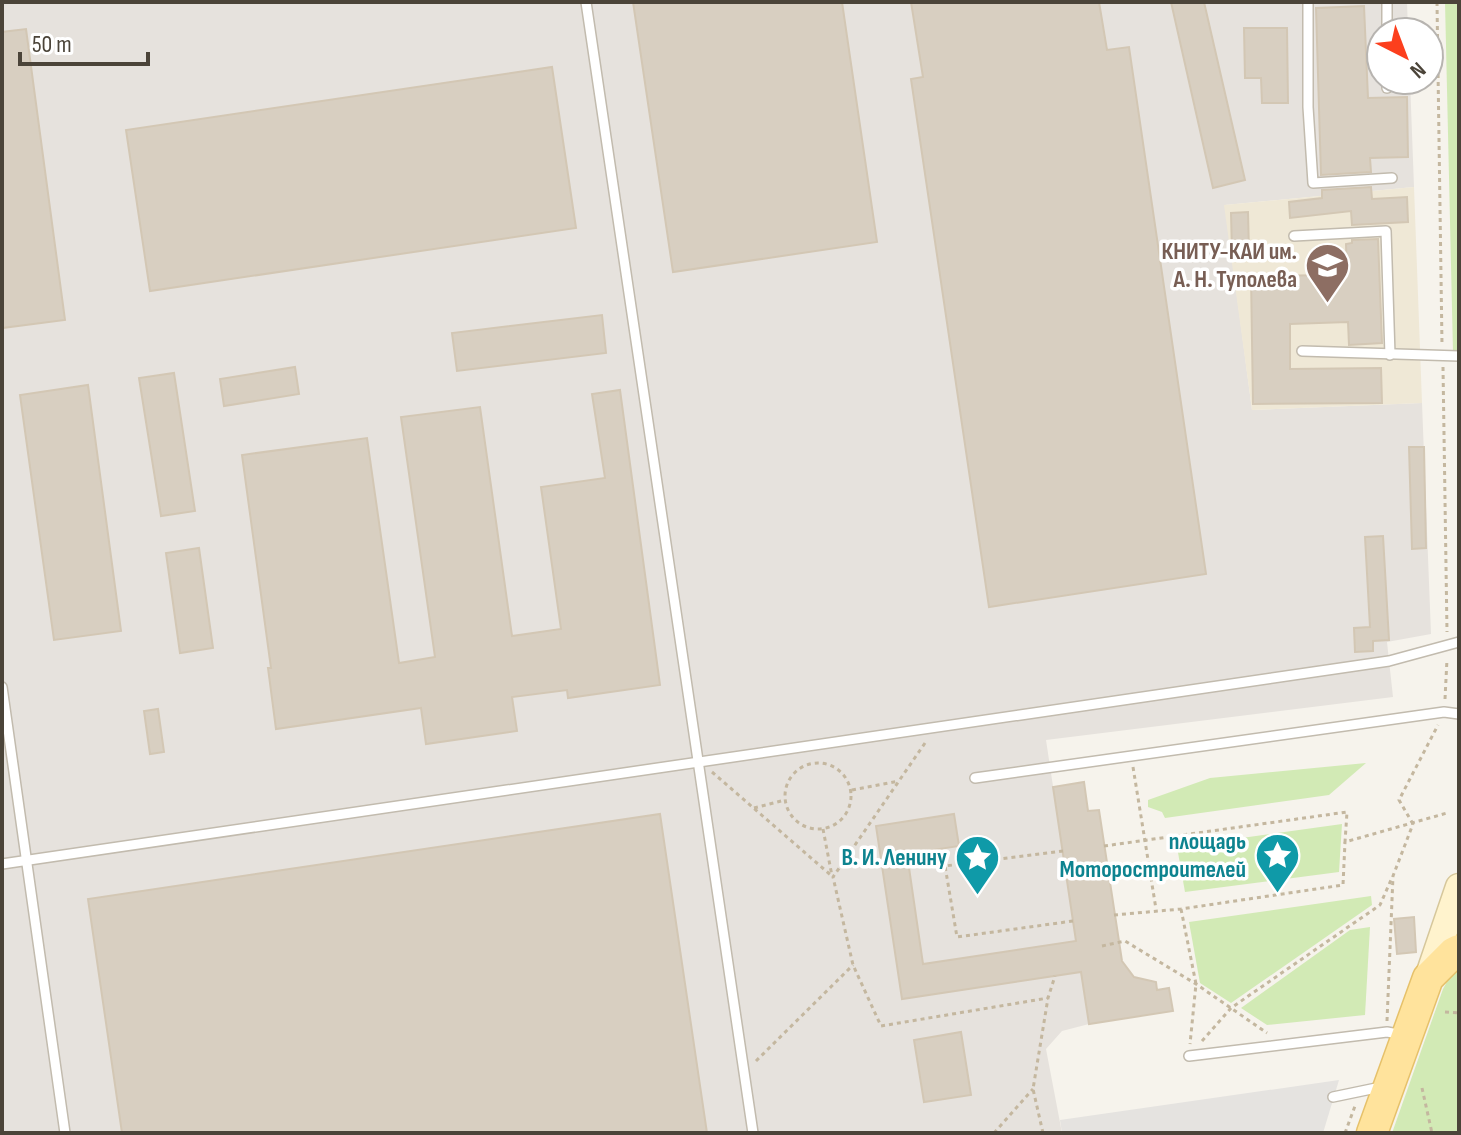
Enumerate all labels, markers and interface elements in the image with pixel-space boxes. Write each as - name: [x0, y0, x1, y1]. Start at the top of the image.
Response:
- scale bar: [20, 16, 148, 66]
- north arrow: [1365, 16, 1445, 96]
- text: 50 m: [32, 30, 72, 59]
- text: N: [1404, 56, 1431, 84]
- place label: КНИТУ-КАИ им. А. Н. Туполева: [1162, 237, 1297, 294]
- school or university icon: КНИТУ-КАИ им. А. Н. Туполева: [1304, 241, 1352, 304]
- place label: площадь Моторостроителей: [1060, 827, 1246, 884]
- place icon: площадь Моторостроителей: [1253, 831, 1301, 894]
- place icon: В. И. Ленину: [954, 833, 1002, 896]
- place label: В. И. Ленину: [841, 843, 947, 872]

